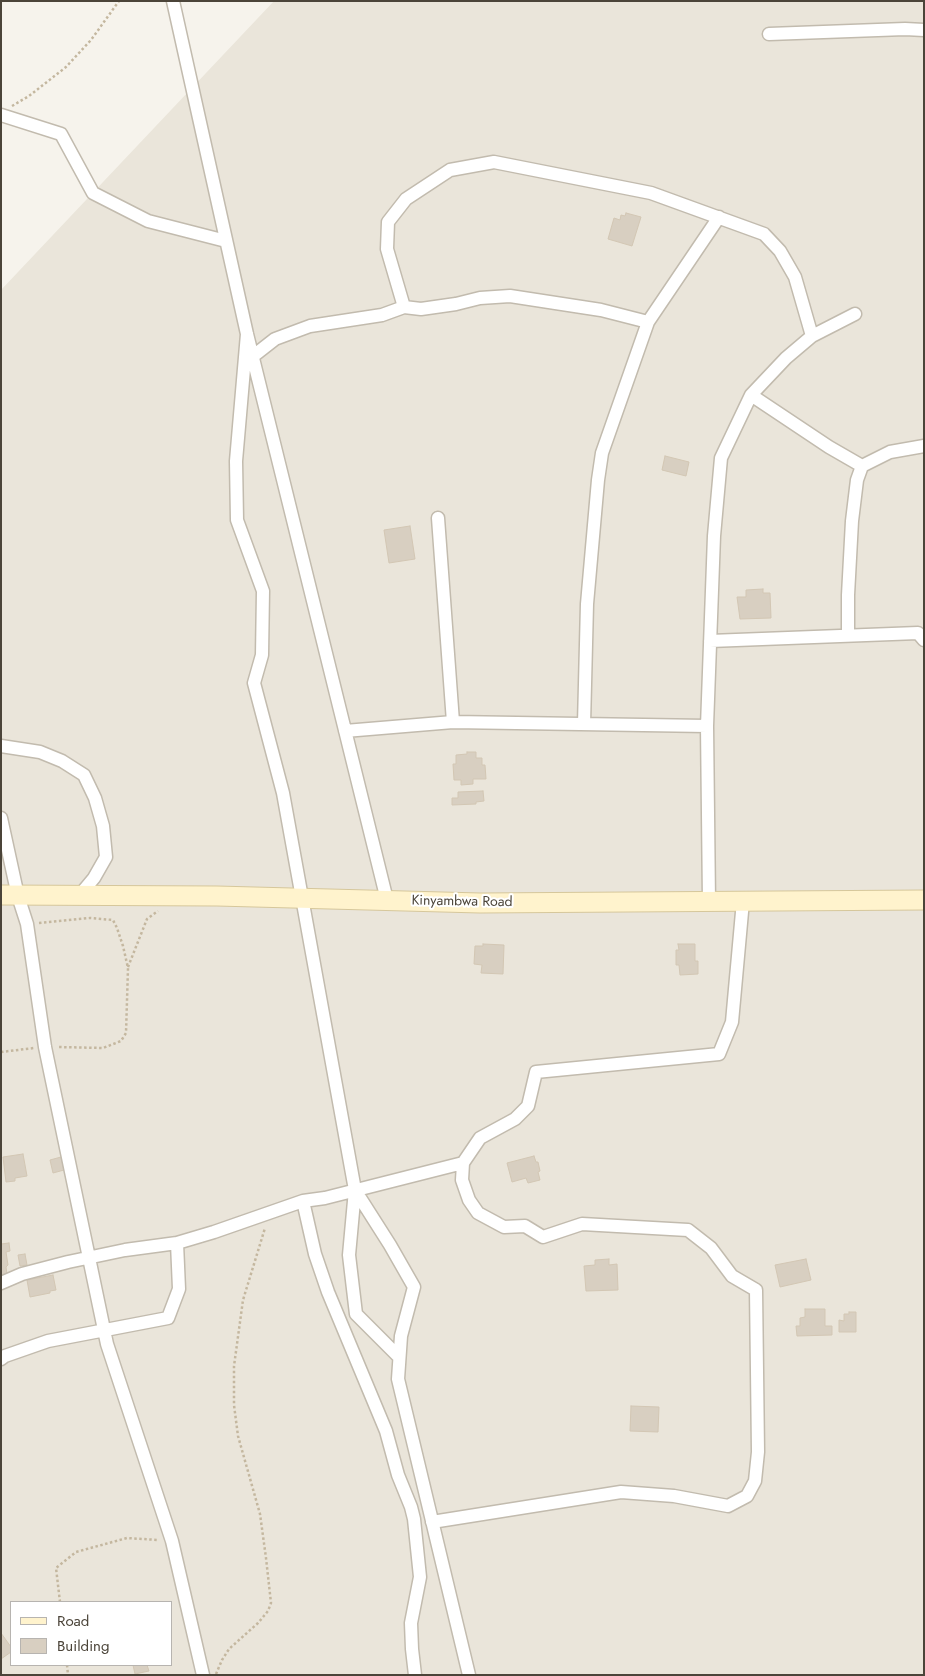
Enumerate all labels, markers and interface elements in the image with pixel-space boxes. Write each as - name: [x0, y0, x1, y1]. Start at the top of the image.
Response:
- street label: Kinyambwa Road: [411, 893, 513, 911]
- legend: [10, 1601, 172, 1666]
- text: Road: [57, 1610, 89, 1632]
- text: Building: [57, 1635, 109, 1657]

